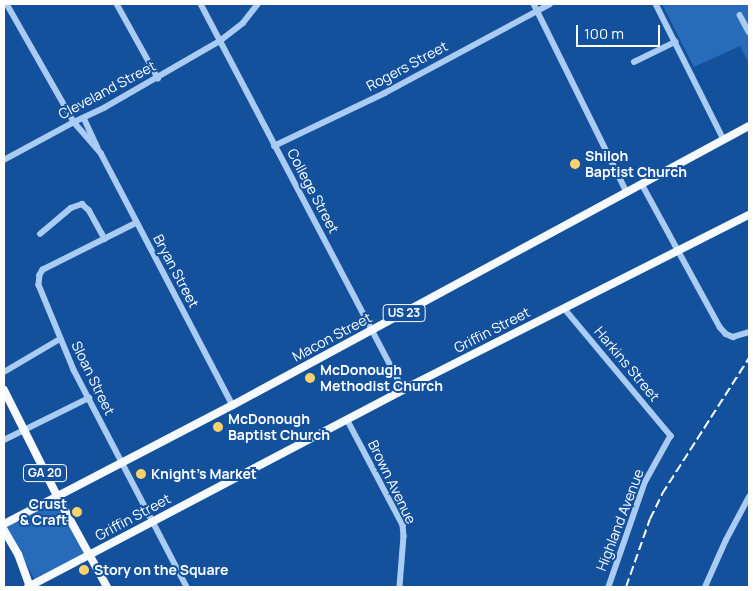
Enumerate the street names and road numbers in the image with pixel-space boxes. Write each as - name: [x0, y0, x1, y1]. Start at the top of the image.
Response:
- street label: Rogers Street: [363, 38, 451, 94]
- street label: Cleveland Street: [55, 57, 159, 123]
- street label: College Street: [284, 146, 342, 236]
- street label: Bryan Street: [150, 231, 202, 311]
- road number: US 23: [382, 304, 426, 322]
- street label: Griffin Street: [451, 304, 533, 356]
- street label: Macon Street: [289, 309, 375, 365]
- street label: Harkins Street: [591, 323, 663, 405]
- street label: Sloan Street: [68, 338, 118, 418]
- street label: Brown Avenue: [364, 437, 420, 527]
- road number: GA 20: [22, 463, 68, 482]
- street label: Highland Avenue: [593, 467, 647, 573]
- street label: Griffin Street: [92, 490, 174, 544]

